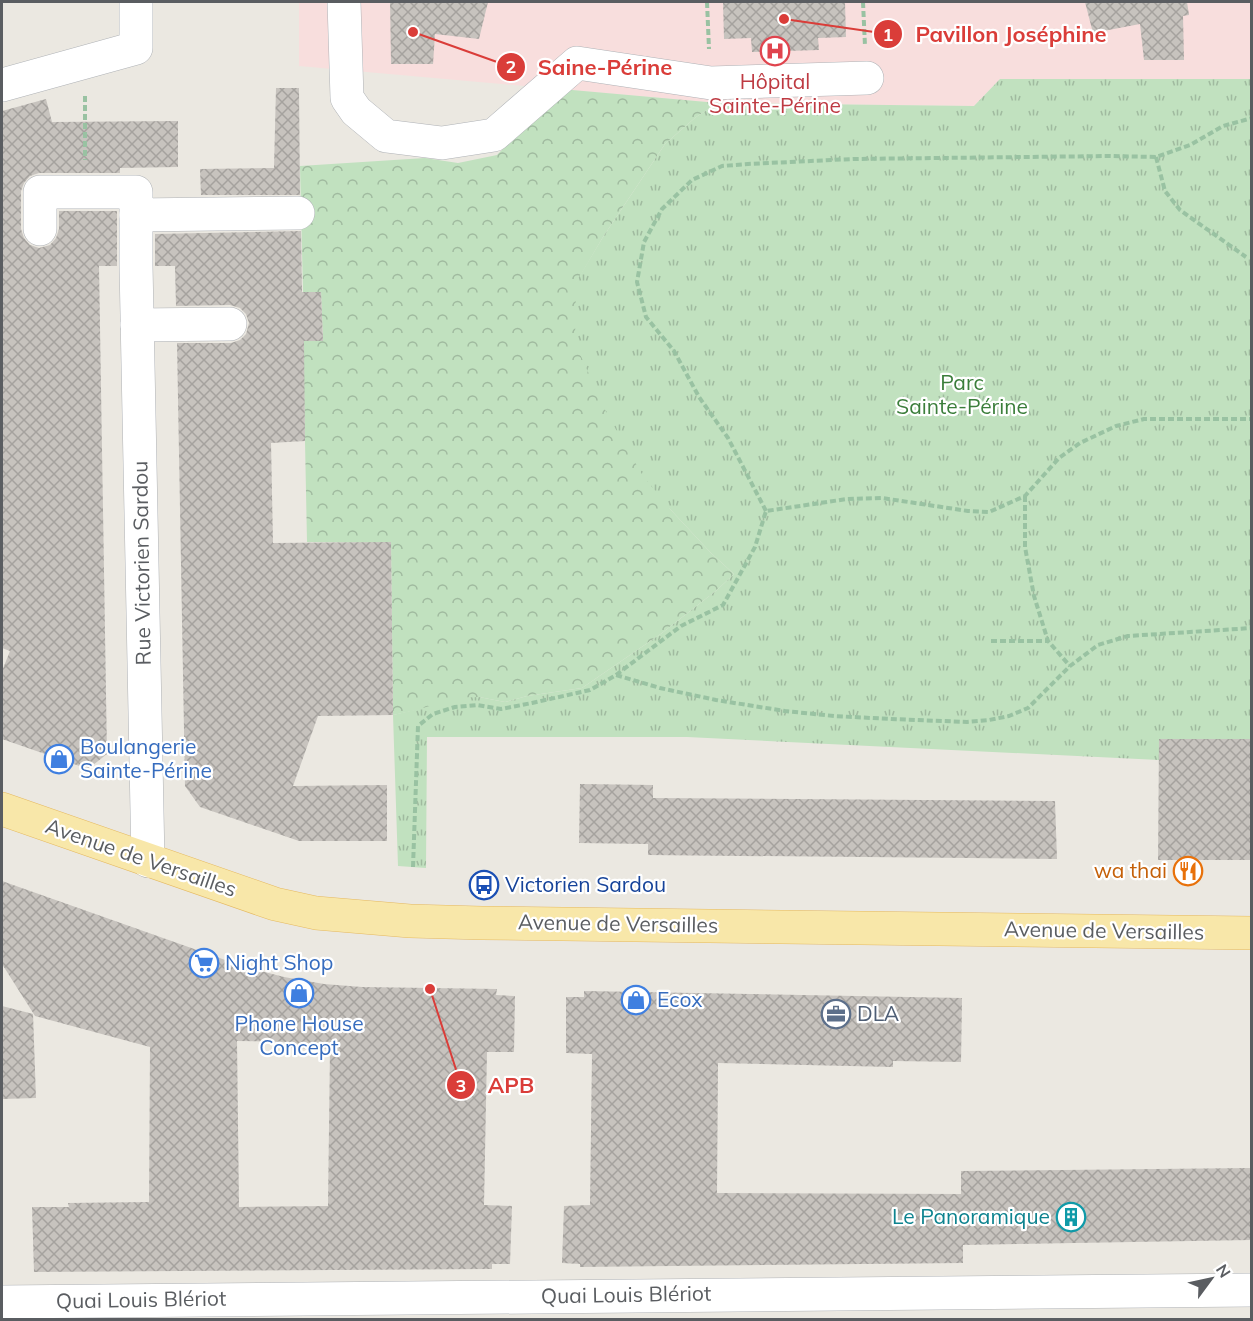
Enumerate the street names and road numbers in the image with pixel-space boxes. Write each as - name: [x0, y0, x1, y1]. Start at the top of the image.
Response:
- street label: Rue Victorien Sardou: [126, 461, 156, 666]
- street label: Avenue de Versailles: [42, 812, 240, 902]
- street label: Avenue de Versailles: [518, 908, 718, 938]
- street label: Avenue de Versailles: [1004, 915, 1204, 945]
- street label: Quai Louis Blériot: [541, 1280, 711, 1308]
- street label: Quai Louis Blériot: [56, 1285, 226, 1313]

